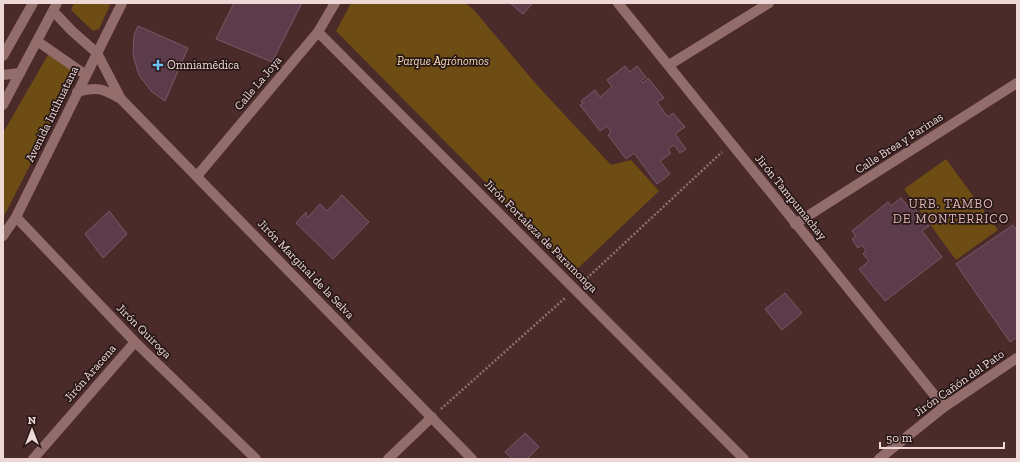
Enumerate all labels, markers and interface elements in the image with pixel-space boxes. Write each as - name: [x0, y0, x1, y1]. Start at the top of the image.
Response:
- street label: Calle La Joya: [231, 53, 285, 113]
- park label: Parque Agrónomos: [397, 54, 489, 68]
- place label: Omniamēdica: [167, 58, 240, 72]
- marker: Omniamēdica: [152, 59, 164, 71]
- street label: Avenida Intihuatana: [23, 64, 81, 164]
- street label: Calle Brea y Parinas: [852, 109, 946, 177]
- street label: Jirón Tampumachay: [752, 151, 830, 243]
- street label: Jirón Fortaleza de Paramonga: [481, 176, 601, 296]
- district label: URB. TAMBO DE MONTERRICO: [893, 196, 1009, 226]
- street label: Jirón Marginal de la Selva: [255, 216, 357, 322]
- street label: Jirón Quiroga: [114, 301, 175, 362]
- street label: Jirón Aracena: [61, 341, 119, 405]
- street label: Jirón Cañón del Pato: [911, 347, 1007, 419]
- north arrow: [12, 410, 52, 450]
- text: N: [28, 414, 37, 427]
- scale bar: [880, 424, 1004, 450]
- text: 50 m: [886, 431, 913, 445]

